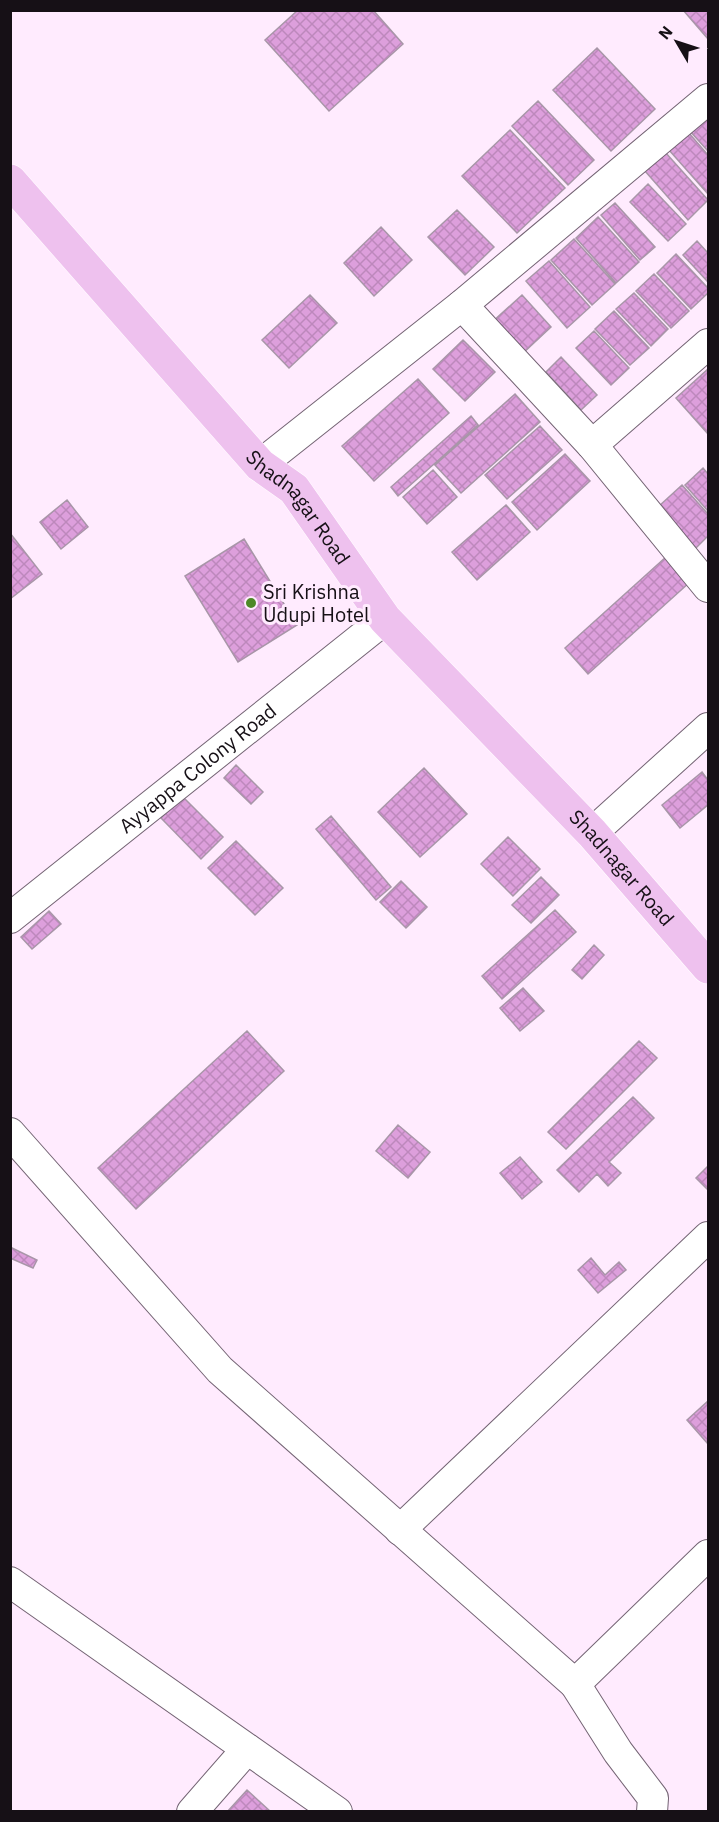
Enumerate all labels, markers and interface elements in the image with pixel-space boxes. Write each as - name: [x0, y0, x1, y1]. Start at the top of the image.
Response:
- north arrow: [647, 12, 707, 72]
- text: N: [654, 22, 677, 43]
- street label: Shadnagar Road: [240, 444, 357, 570]
- place label: Sri Krishna Udupi Hotel: [263, 578, 370, 628]
- marker: Sri Krishna Udupi Hotel: [244, 596, 258, 610]
- street label: Ayyappa Colony Road: [113, 697, 282, 839]
- street label: Shadnagar Road: [563, 803, 680, 931]

